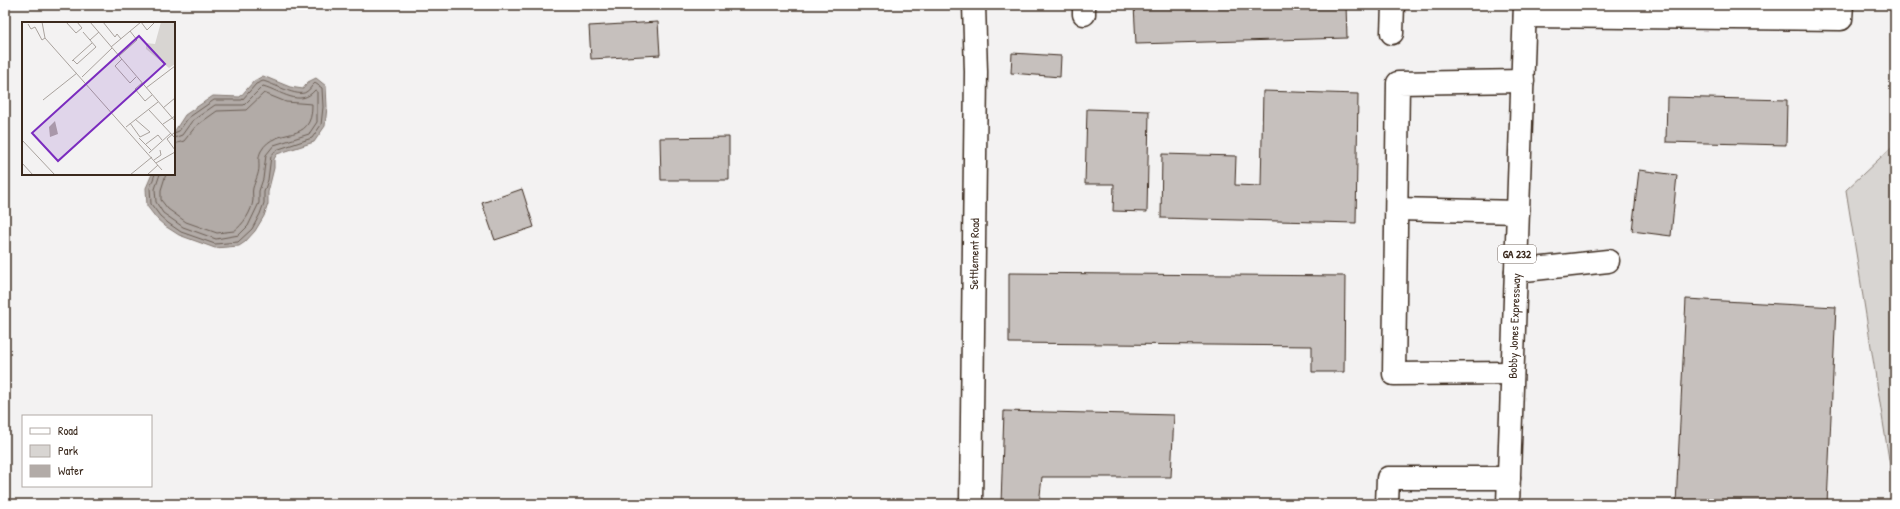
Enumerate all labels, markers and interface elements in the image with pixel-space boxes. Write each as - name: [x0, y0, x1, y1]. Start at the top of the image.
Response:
- inset map: [22, 22, 175, 175]
- street label: Settlement Road: [965, 218, 983, 290]
- road number: GA 232: [1498, 245, 1536, 263]
- street label: Bobby Jones Expressway: [1504, 273, 1524, 379]
- legend: [22, 415, 152, 487]
- text: Road: [58, 422, 78, 439]
- text: Park: [58, 442, 78, 459]
- text: Water: [58, 462, 84, 479]

